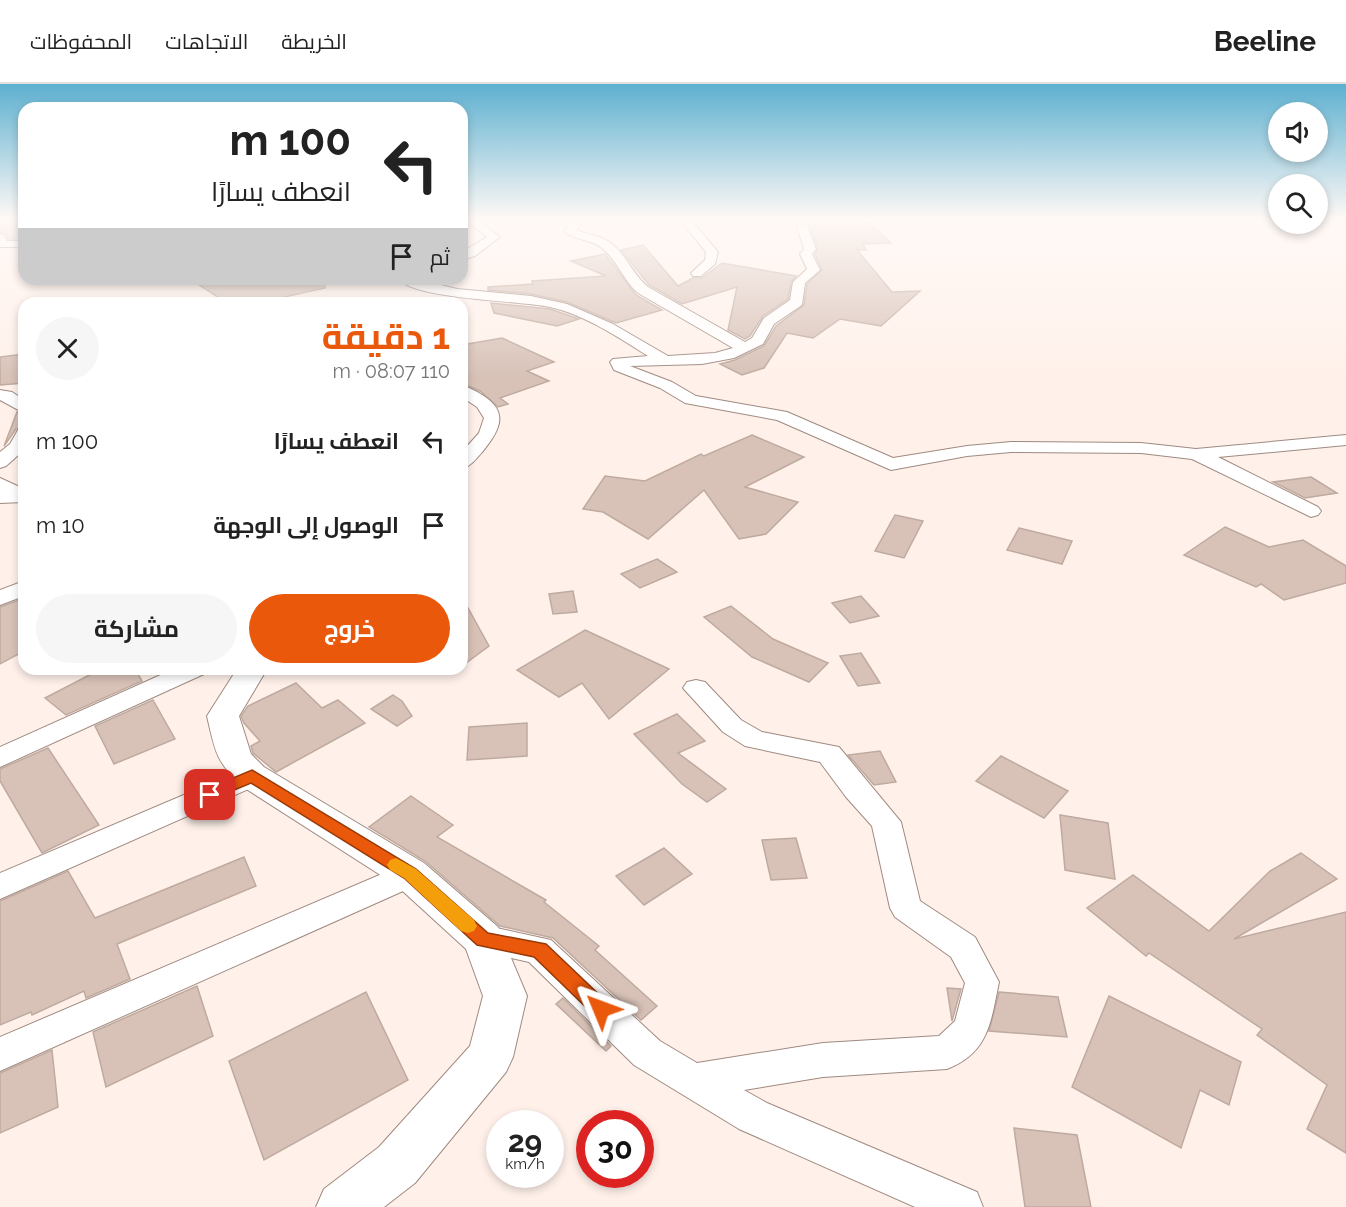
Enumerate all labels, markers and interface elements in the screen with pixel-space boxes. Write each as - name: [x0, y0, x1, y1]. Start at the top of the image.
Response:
- text: Beeline: [1214, 25, 1316, 58]
- text: المحفوظات: [30, 29, 132, 54]
- text: الاتجاهات: [165, 29, 248, 54]
- text: الخريطة: [281, 29, 347, 54]
- map controls: [1268, 102, 1328, 234]
- button: sound: [1268, 102, 1328, 162]
- text: 100 m: [229, 116, 351, 165]
- icon: left: [372, 126, 450, 204]
- button: search: [1268, 174, 1328, 234]
- text: انعطف يسارًا: [211, 176, 351, 207]
- icon: arrive: [385, 240, 418, 273]
- text: ثم: [430, 244, 450, 270]
- text: 1 دقيقة: [322, 315, 450, 357]
- button: close: [36, 317, 99, 380]
- text: 110 m · 08:07: [333, 359, 450, 383]
- icon: left: [417, 425, 450, 458]
- text: 100 m: [36, 428, 98, 454]
- text: انعطف يسارًا: [274, 428, 399, 454]
- icon: arrive: [417, 509, 450, 542]
- text: 10 m: [36, 512, 85, 538]
- text: الوصول إلى الوجهة: [213, 512, 399, 538]
- button: مشاركة: [36, 594, 237, 663]
- button: خروج: [249, 594, 450, 663]
- pin: [184, 769, 235, 820]
- icon: arrive: [193, 778, 226, 811]
- position arrow: [569, 977, 633, 1041]
- speed limit sign: 30: [576, 1110, 654, 1188]
- text: 29: [508, 1124, 542, 1159]
- text: km/h: [505, 1155, 545, 1173]

